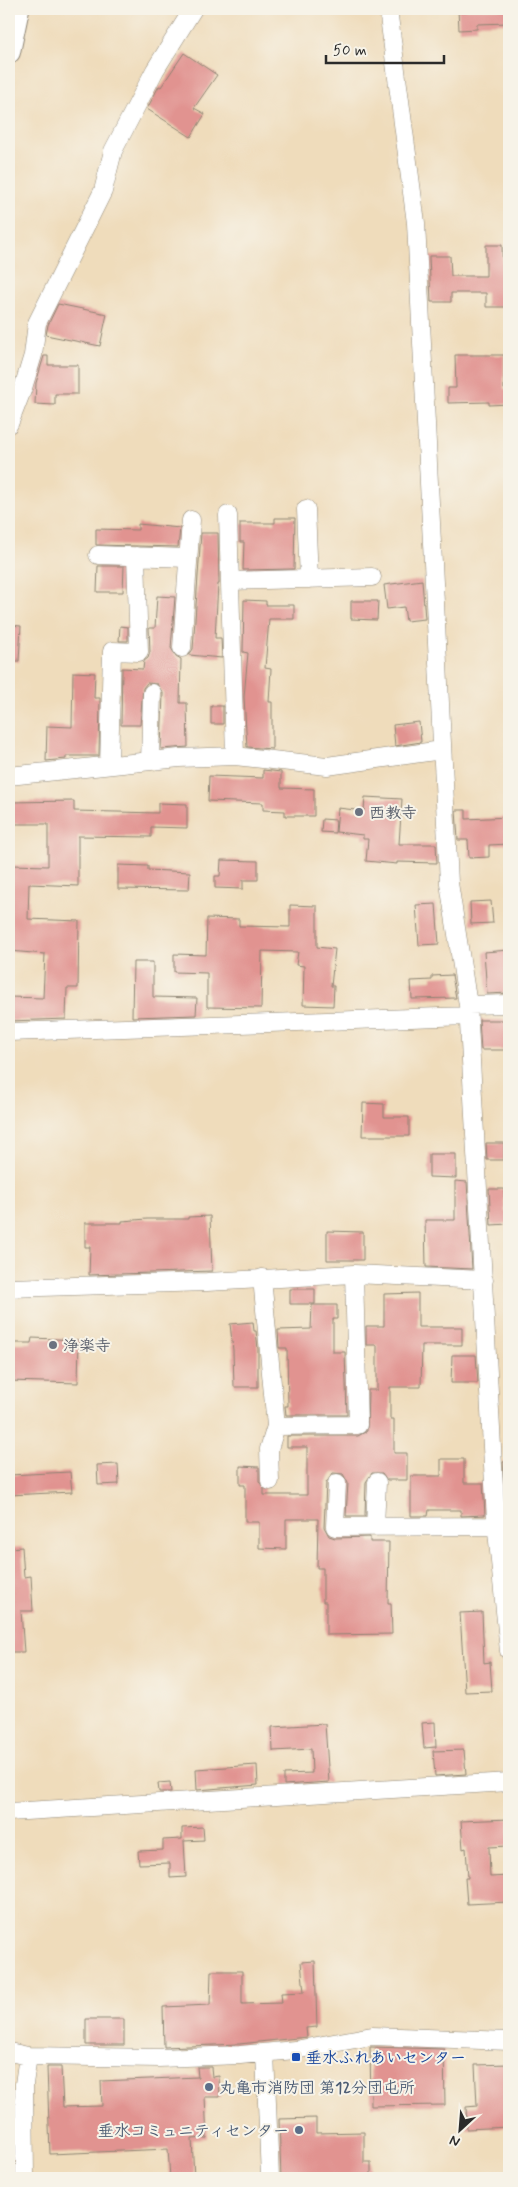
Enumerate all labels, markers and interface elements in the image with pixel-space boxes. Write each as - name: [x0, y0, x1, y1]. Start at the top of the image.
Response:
- scale bar: [326, 32, 443, 64]
- text: 50 m: [333, 41, 367, 61]
- place label: 西教寺: [369, 803, 417, 824]
- marker: 西教寺: [353, 806, 365, 818]
- place label: 浄楽寺: [63, 1336, 111, 1357]
- marker: 浄楽寺: [47, 1339, 59, 1351]
- place label: 垂水ふれあいセンター: [306, 2048, 466, 2069]
- marker: 垂水ふれあいセンター: [290, 2051, 302, 2063]
- place label: 丸亀市消防団 第12分団屯所: [219, 2078, 415, 2099]
- marker: 丸亀市消防団 第12分団屯所: [203, 2081, 215, 2093]
- north arrow: [436, 2104, 486, 2154]
- place label: 垂水コミュニティセンター: [98, 2121, 289, 2142]
- marker: 垂水コミュニティセンター: [293, 2124, 305, 2136]
- text: N: [447, 2131, 463, 2151]

